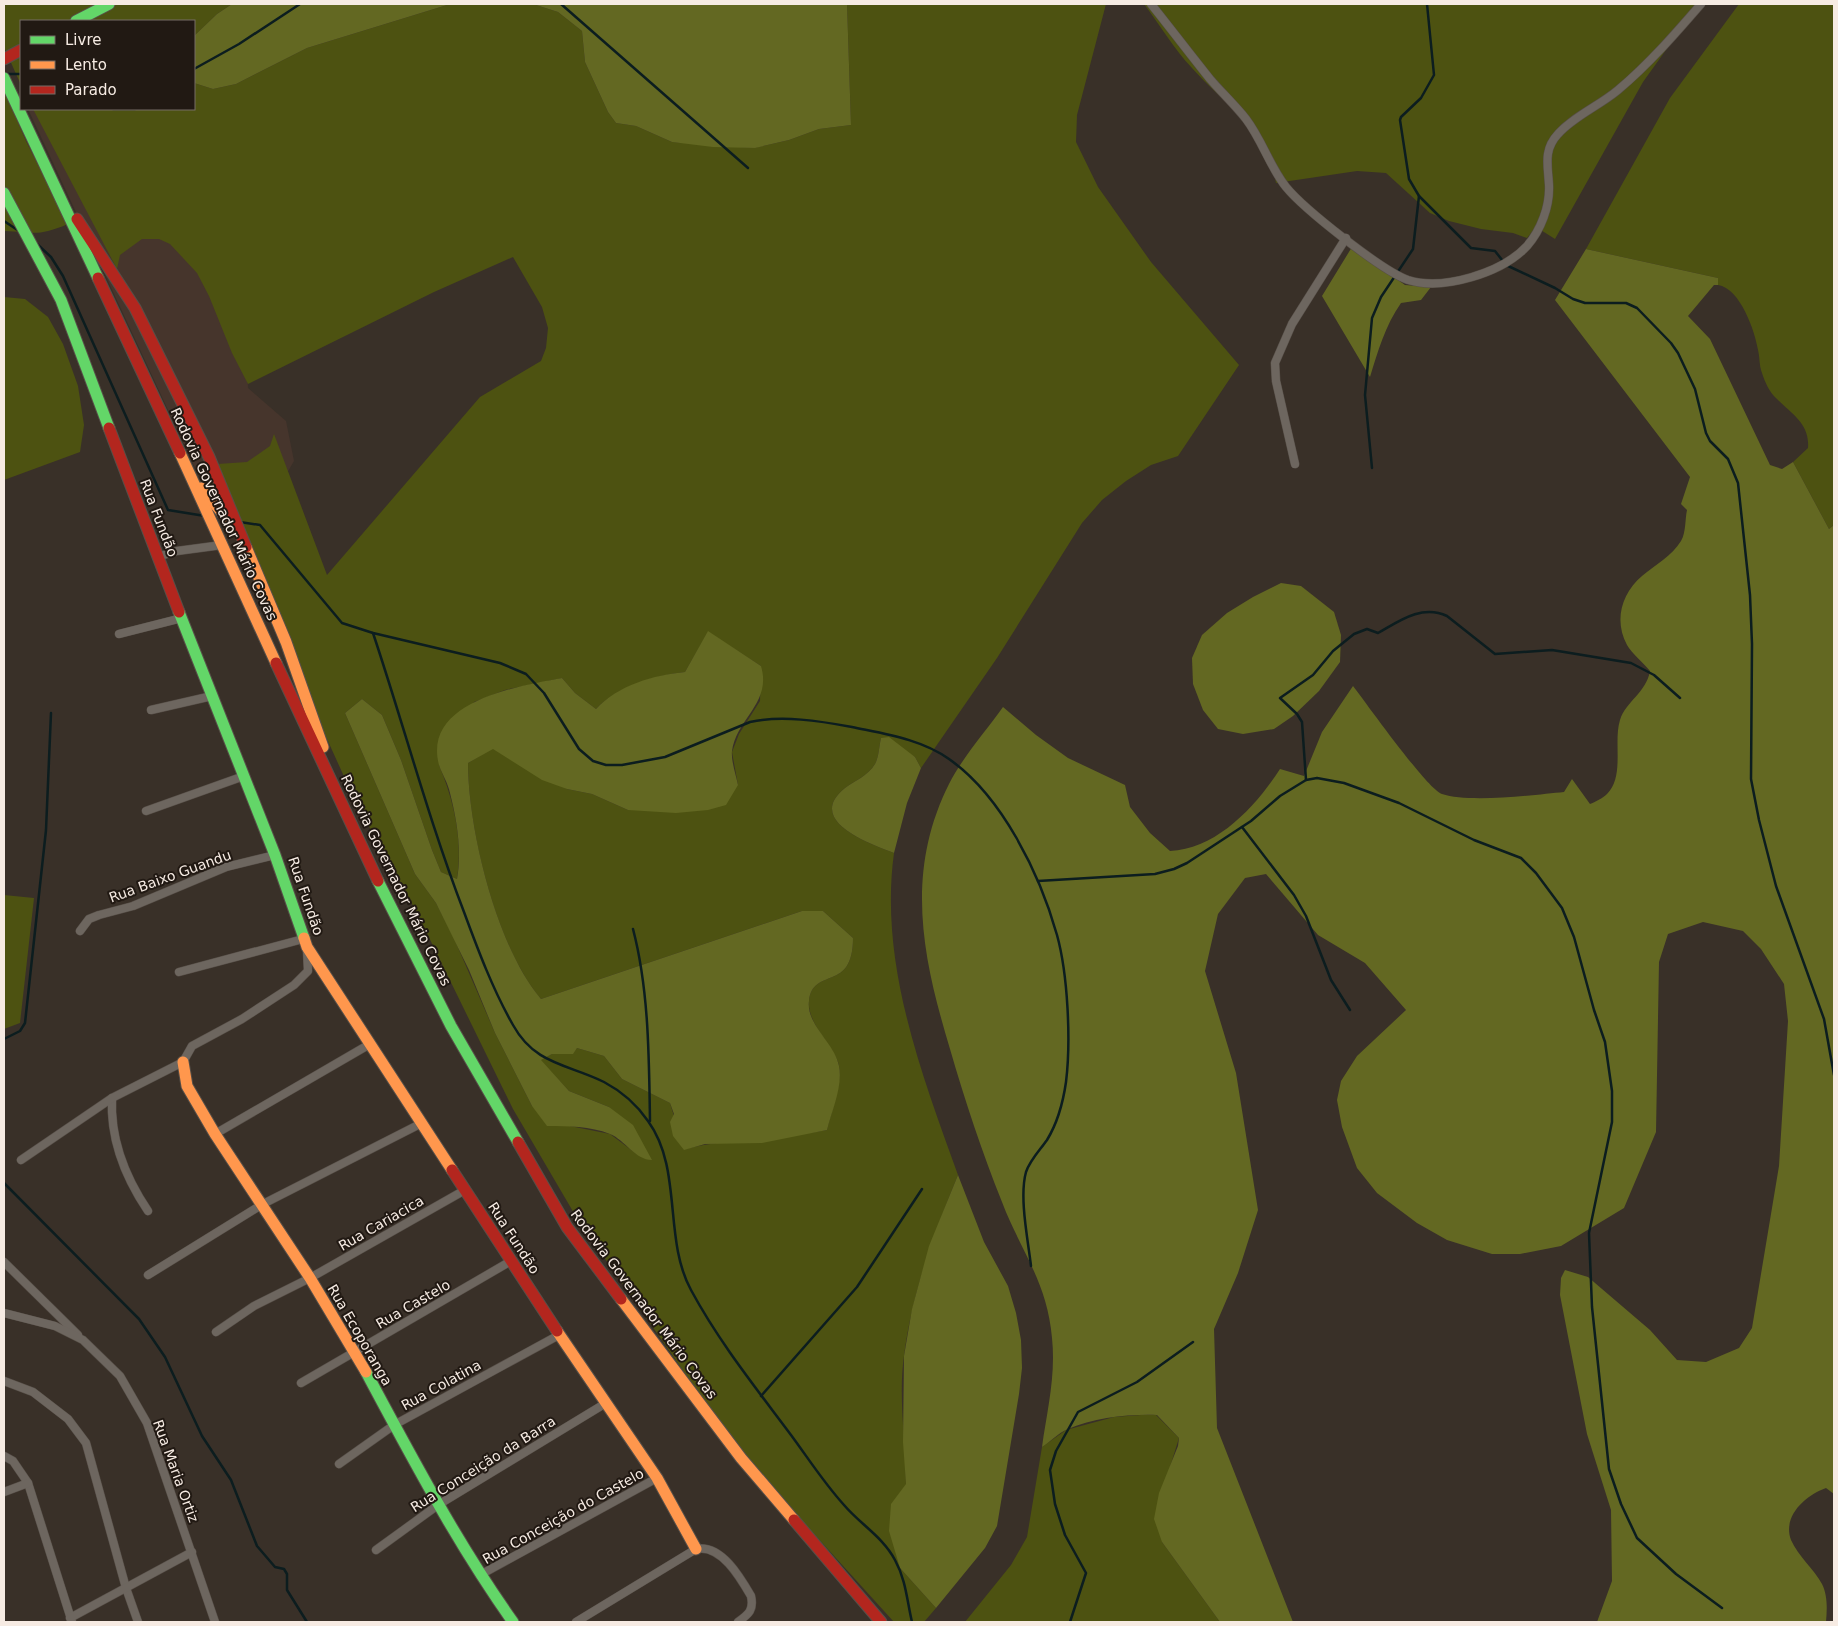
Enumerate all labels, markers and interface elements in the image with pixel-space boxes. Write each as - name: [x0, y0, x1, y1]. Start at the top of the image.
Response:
- legend: [20, 20, 195, 110]
- text: Livre: [65, 31, 101, 49]
- text: Lento: [65, 56, 107, 74]
- text: Parado: [65, 81, 117, 99]
- street label: Rodovia Governador Mário Covas: [167, 405, 281, 623]
- street label: Rua Fundão: [137, 477, 181, 559]
- street label: Rodovia Governador Mário Covas: [338, 772, 454, 988]
- street label: Rua Baixo Guandu: [107, 846, 233, 906]
- street label: Rua Fundão: [285, 855, 327, 937]
- street label: Rua Cariacica: [336, 1192, 426, 1254]
- street label: Rua Fundão: [485, 1199, 543, 1277]
- street label: Rodovia Governador Mário Covas: [567, 1206, 721, 1402]
- street label: Rua Castelo: [373, 1276, 453, 1332]
- street label: Rua Ecoporanga: [325, 1282, 395, 1388]
- street label: Rua Colatina: [398, 1357, 484, 1413]
- street label: Rua Conceição da Barra: [408, 1413, 558, 1515]
- street label: Rua Maria Ortiz: [150, 1418, 202, 1524]
- street label: Rua Conceição do Castelo: [480, 1465, 646, 1567]

